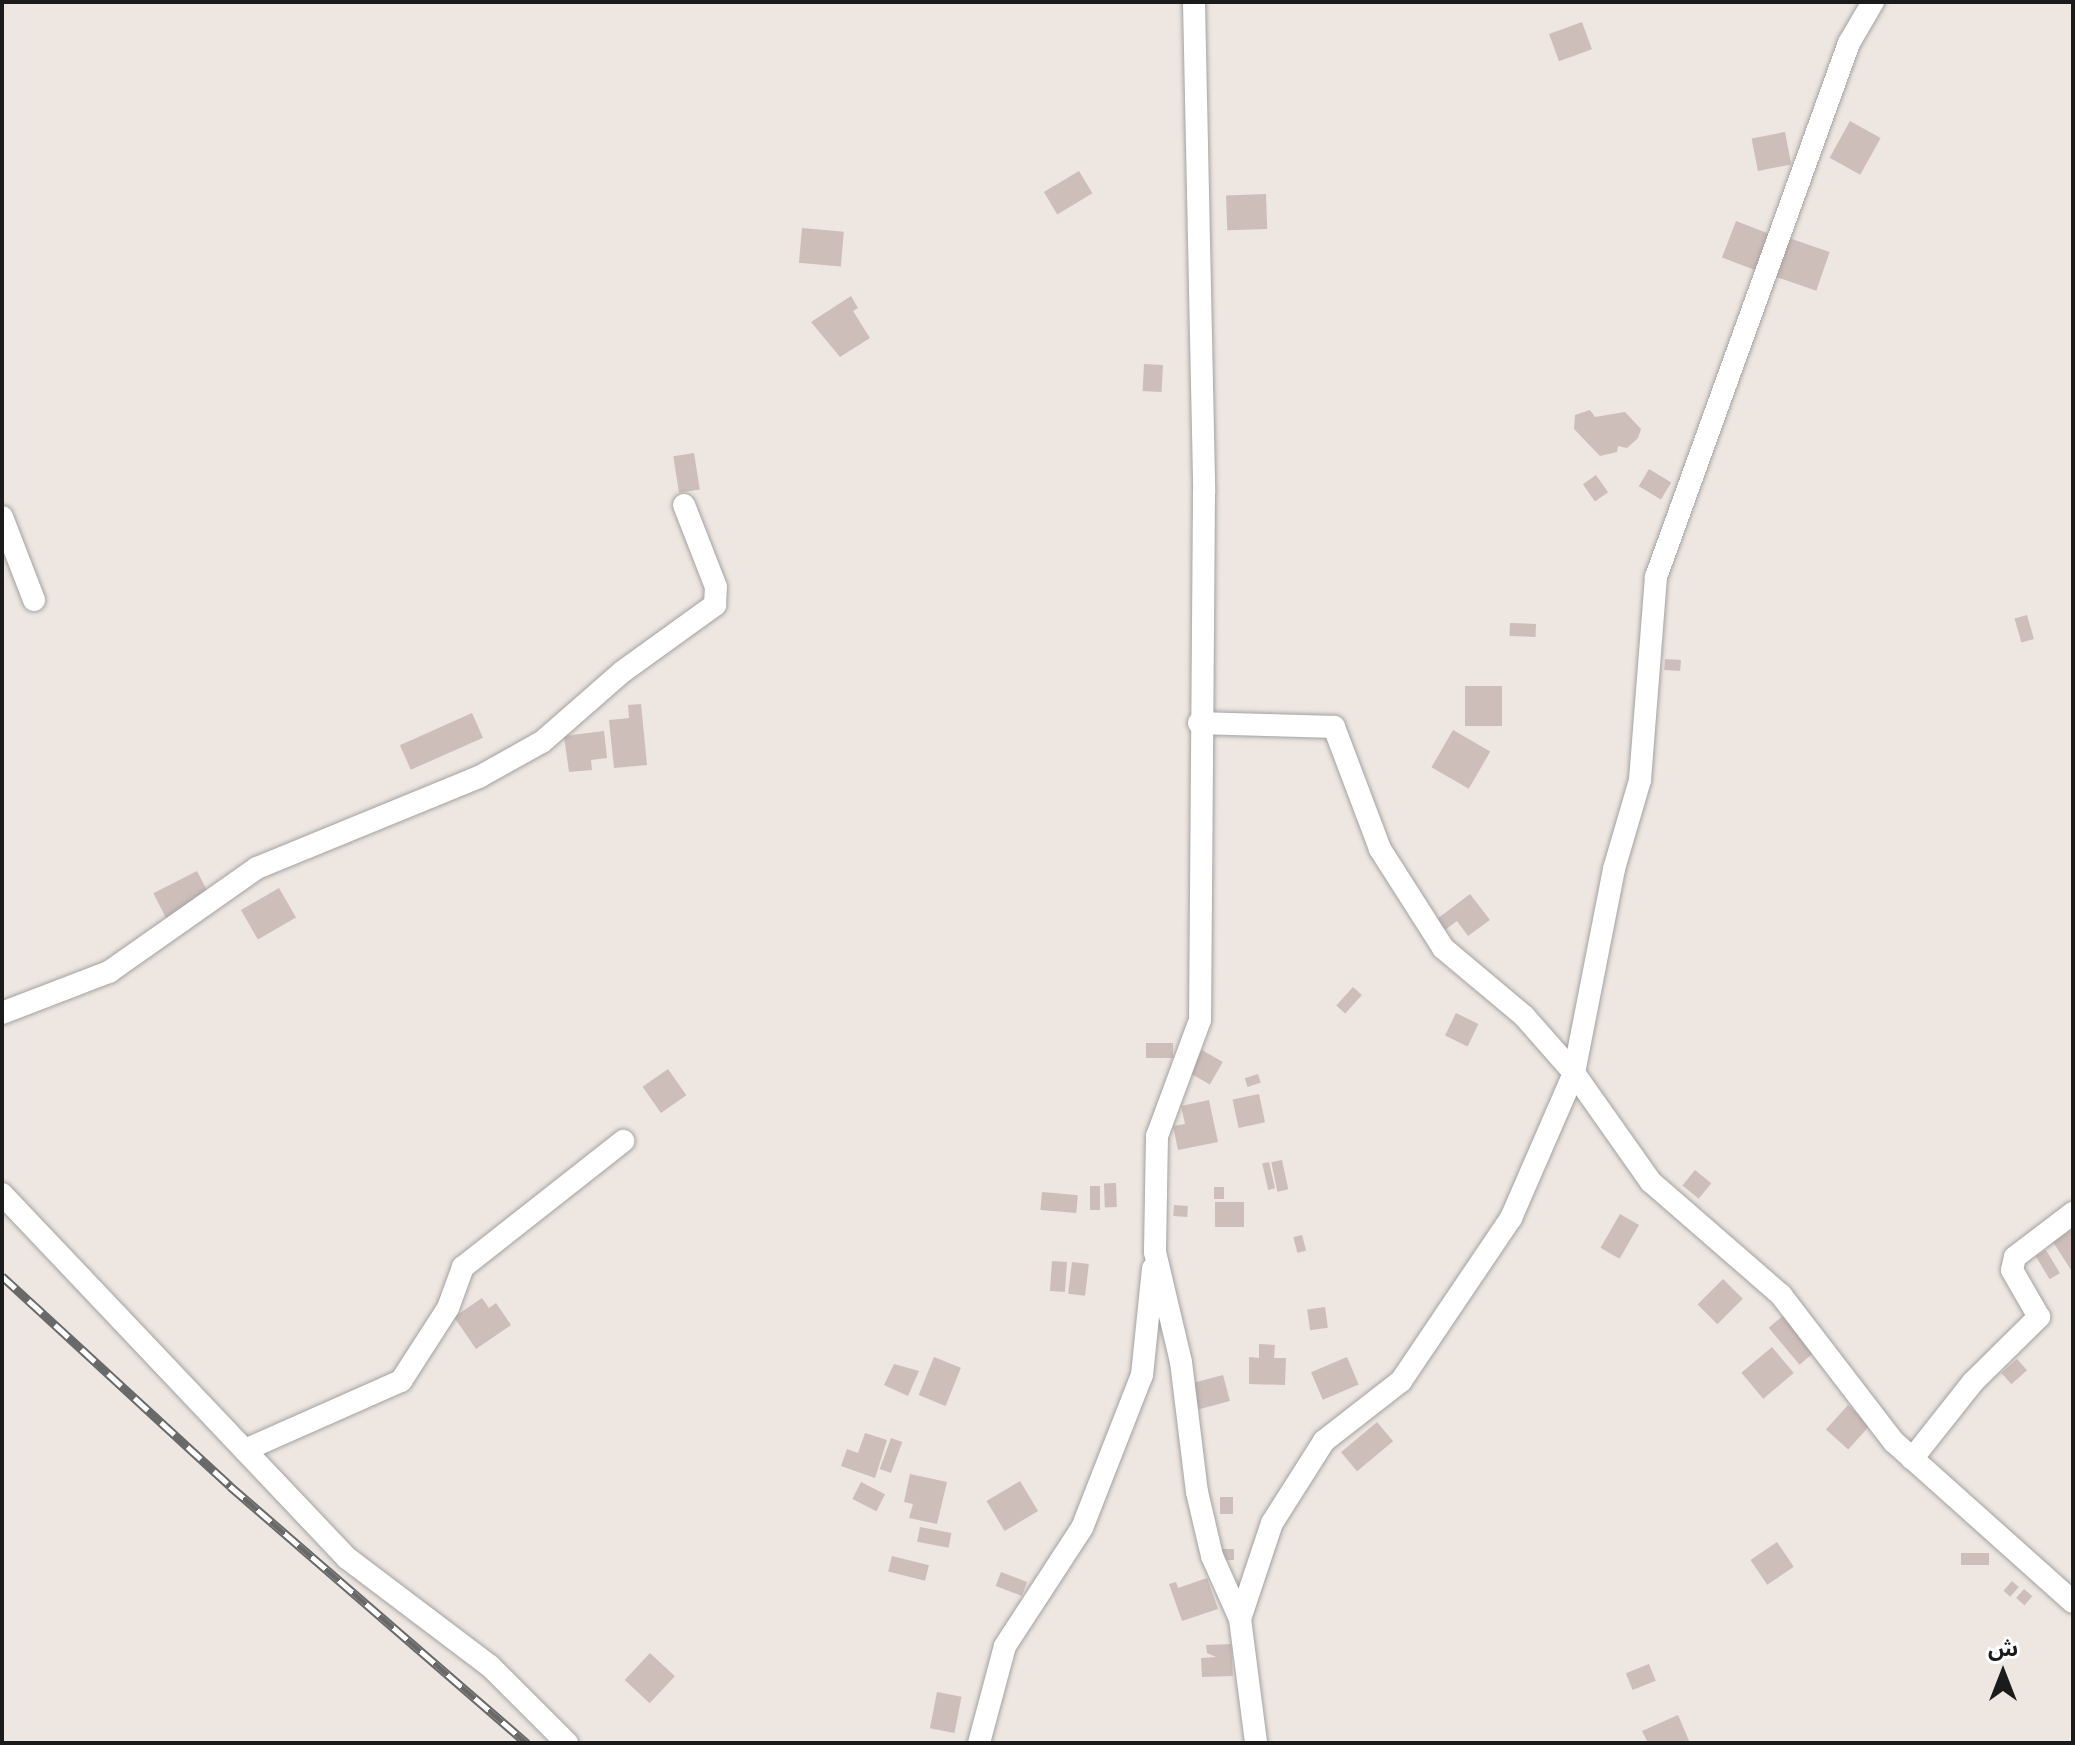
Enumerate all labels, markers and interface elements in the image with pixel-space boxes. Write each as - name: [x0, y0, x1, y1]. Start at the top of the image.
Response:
- north arrow: [1963, 1633, 2043, 1713]
- text: ش: [1988, 1635, 2018, 1662]

